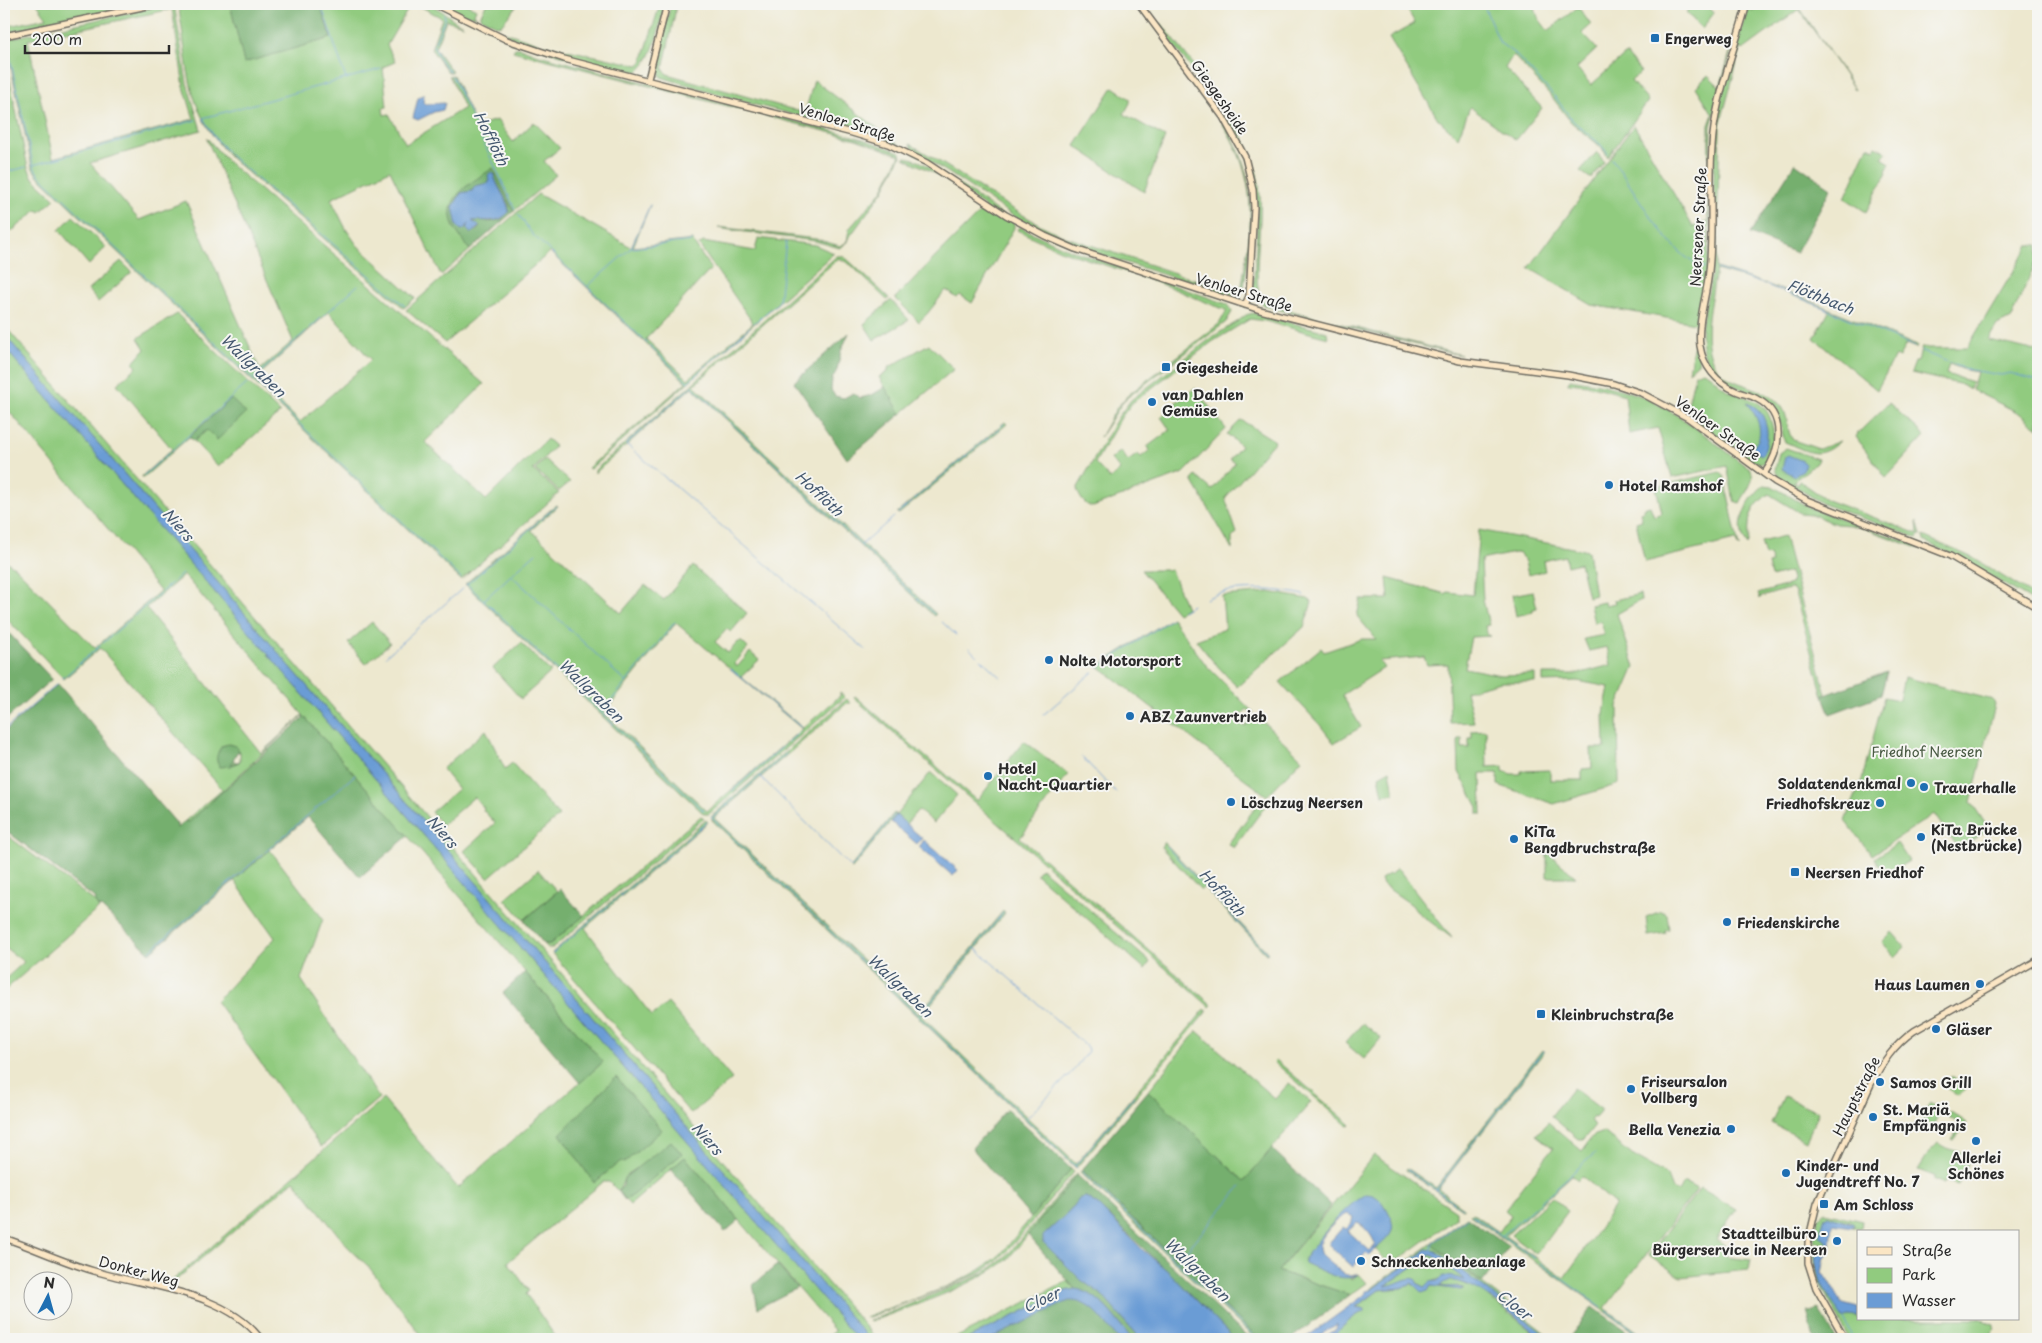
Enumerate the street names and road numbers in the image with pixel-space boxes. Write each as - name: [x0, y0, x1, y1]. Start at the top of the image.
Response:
- street label: Giesgesheide: [1186, 55, 1254, 139]
- street label: Venloer Straße: [796, 97, 898, 147]
- street label: Neersener Straße: [1684, 167, 1712, 287]
- street label: Venloer Straße: [1193, 267, 1295, 317]
- street label: Venloer Straße: [1671, 391, 1765, 465]
- street label: Hauptstraße: [1827, 1053, 1885, 1139]
- street label: Donker Weg: [97, 1250, 181, 1292]

